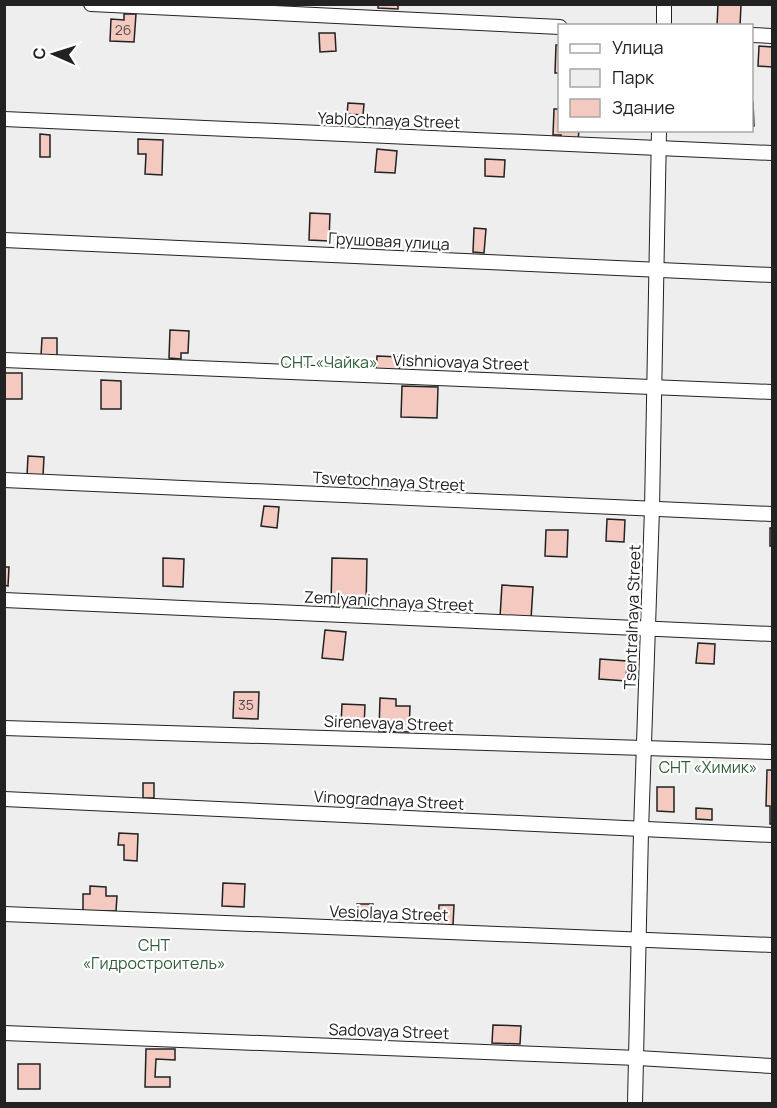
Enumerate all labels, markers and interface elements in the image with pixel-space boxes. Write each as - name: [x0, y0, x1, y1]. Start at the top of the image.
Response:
- house number: 26: [115, 20, 131, 39]
- north arrow: [24, 24, 84, 84]
- legend: [558, 24, 753, 132]
- text: Улица: [612, 35, 664, 59]
- text: С: [28, 47, 50, 60]
- text: Парк: [612, 65, 655, 89]
- text: Здание: [612, 95, 675, 119]
- street label: Yablochnaya Street: [317, 107, 461, 133]
- street label: Грушовая улица: [328, 227, 450, 255]
- street label: Vishniovaya Street: [392, 349, 530, 375]
- park label: СНТ «Чайка»: [281, 351, 377, 373]
- street label: Tsvetochnaya Street: [312, 466, 466, 496]
- street label: Tsentralnaya Street: [618, 544, 646, 690]
- street label: Zemlyanichnaya Street: [304, 586, 474, 616]
- house number: 35: [238, 695, 254, 714]
- street label: Sirenevaya Street: [324, 710, 454, 736]
- park label: СНТ «Химик»: [659, 756, 757, 778]
- street label: Vinogradnaya Street: [313, 785, 465, 815]
- street label: Vesiolaya Street: [329, 900, 449, 926]
- park label: СНТ «Гидростроитель»: [82, 934, 226, 974]
- street label: Sadovaya Street: [328, 1018, 450, 1044]

